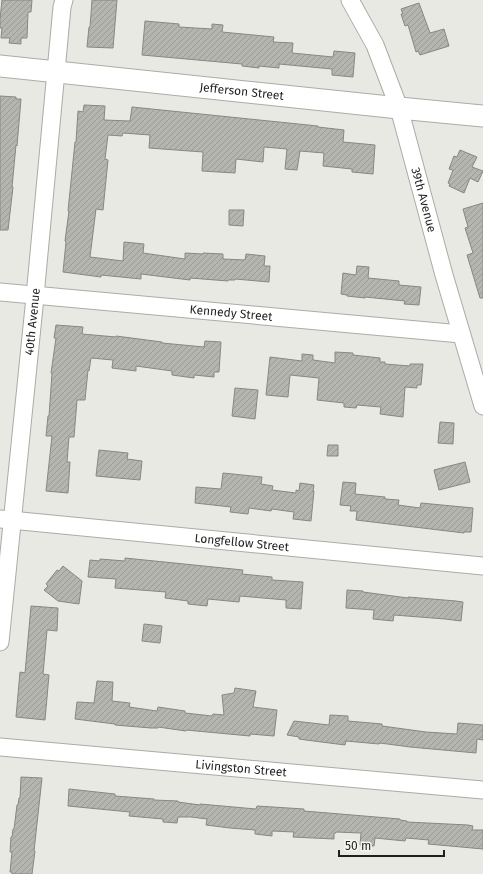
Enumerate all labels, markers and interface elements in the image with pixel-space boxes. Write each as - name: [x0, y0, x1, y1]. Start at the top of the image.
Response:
- street label: Jefferson Street: [199, 80, 285, 103]
- street label: 39th Avenue: [408, 166, 439, 234]
- street label: 40th Avenue: [22, 287, 43, 356]
- street label: Kennedy Street: [189, 302, 274, 324]
- street label: Longfellow Street: [194, 531, 290, 554]
- street label: Livingston Street: [195, 757, 288, 780]
- scale bar: [339, 832, 444, 858]
- text: 50 m: [345, 839, 371, 853]

